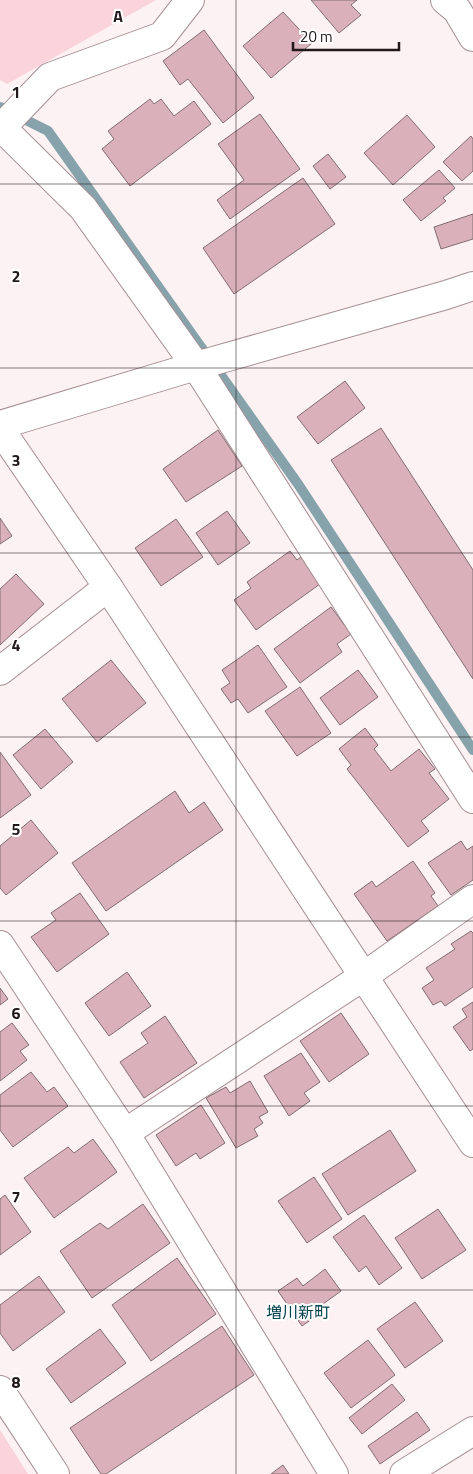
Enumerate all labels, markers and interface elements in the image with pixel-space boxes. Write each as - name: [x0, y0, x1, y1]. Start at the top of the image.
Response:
- text: A: [113, 4, 123, 28]
- scale bar: [293, 20, 399, 52]
- text: 20 m: [300, 25, 333, 48]
- text: 1: [12, 80, 20, 104]
- text: 2: [12, 264, 20, 288]
- text: 3: [12, 448, 20, 472]
- text: 4: [12, 633, 21, 657]
- text: 5: [12, 817, 21, 841]
- text: 6: [12, 1001, 21, 1025]
- text: 7: [12, 1185, 20, 1209]
- district label: 増川新町: [266, 1300, 330, 1324]
- text: 8: [12, 1370, 21, 1394]

